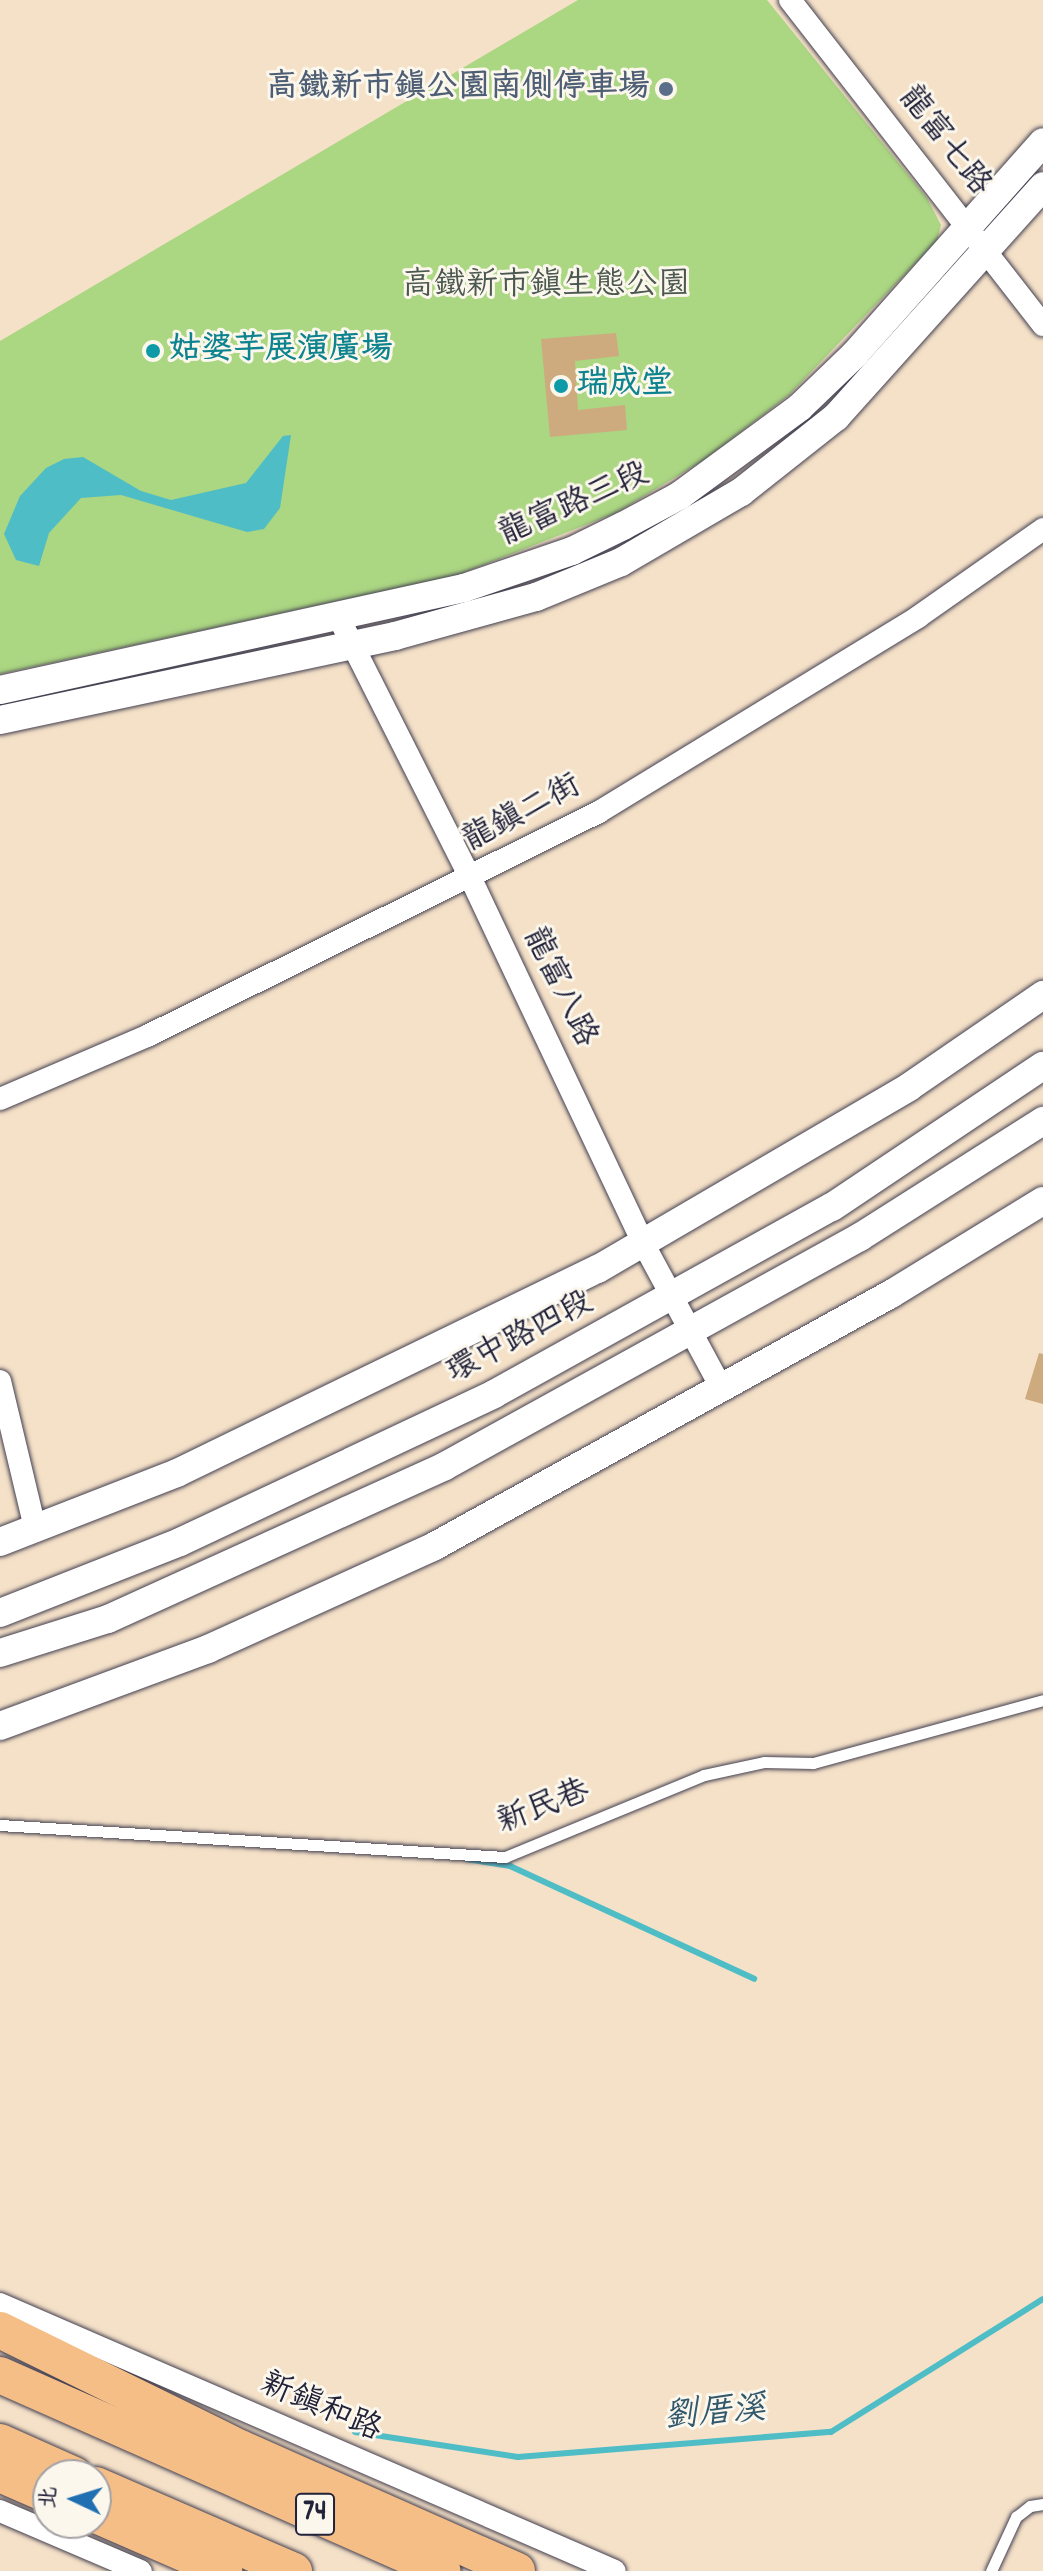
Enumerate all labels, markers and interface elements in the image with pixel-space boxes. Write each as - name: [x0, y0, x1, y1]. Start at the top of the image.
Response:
- place label: 高鐵新市鎮公園南側停車場: [266, 70, 650, 108]
- marker: 高鐵新市鎮公園南側停車場: [657, 80, 675, 98]
- street label: 龍富七路: [888, 80, 998, 204]
- park label: 高鐵新市鎮生態公園: [402, 268, 690, 306]
- place label: 姑婆芋展演廣場: [169, 332, 393, 370]
- marker: 姑婆芋展演廣場: [144, 342, 162, 360]
- place label: 瑞成堂: [577, 367, 673, 405]
- marker: 瑞成堂: [552, 377, 570, 395]
- street label: 龍富路三段: [494, 456, 656, 556]
- street label: 龍鎮二街: [457, 768, 589, 862]
- street label: 龍富八路: [513, 922, 603, 1054]
- street label: 環中路四段: [441, 1284, 601, 1394]
- street label: 新民巷: [492, 1774, 596, 1844]
- street label: 新鎮和路: [254, 2366, 386, 2452]
- water label: 劉厝溪: [662, 2390, 768, 2440]
- north arrow: [32, 2459, 112, 2539]
- text: 北: [33, 2485, 66, 2510]
- road number: 74: [295, 2488, 335, 2540]

